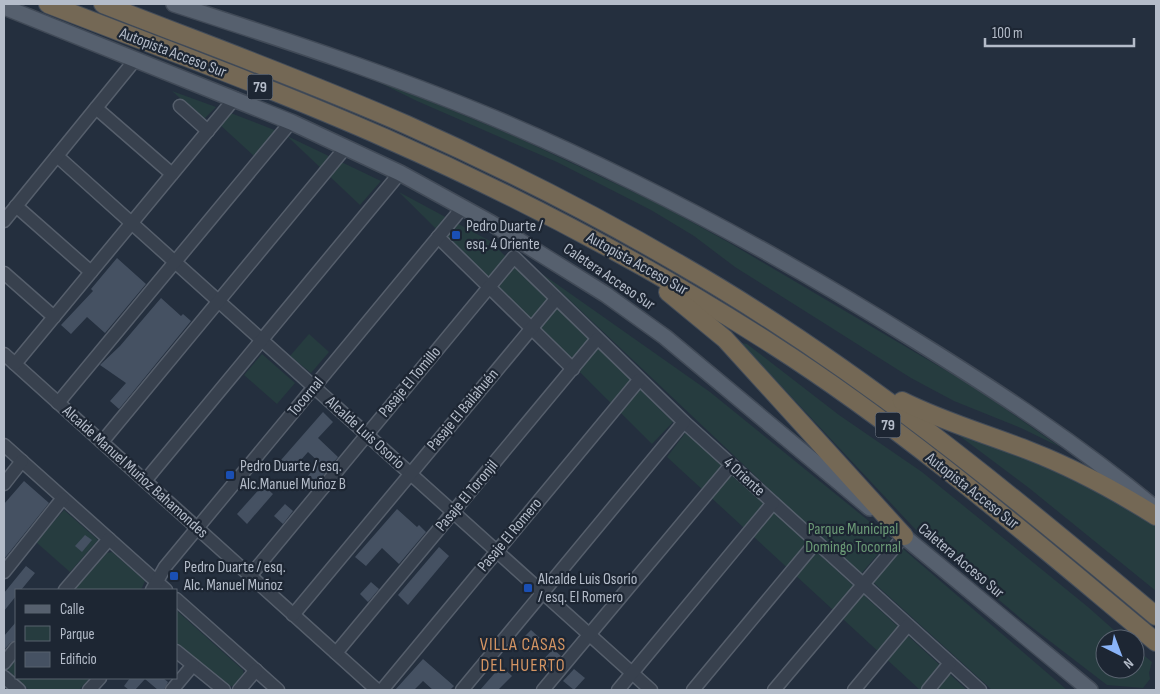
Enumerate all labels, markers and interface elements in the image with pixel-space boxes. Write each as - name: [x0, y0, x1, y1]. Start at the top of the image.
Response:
- scale bar: [985, 15, 1134, 47]
- street label: Autopista Acceso Sur: [116, 24, 230, 82]
- text: 100 m: [992, 24, 1023, 43]
- road number: 79: [248, 74, 272, 100]
- place label: Pedro Duarte / esq. 4 Oriente: [466, 217, 544, 254]
- street label: Autopista Acceso Sur: [582, 228, 691, 300]
- marker: Pedro Duarte / esq. 4 Oriente: [450, 229, 462, 241]
- street label: Caletera Acceso Sur: [560, 239, 659, 315]
- street label: Pasaje El Tomillo: [375, 343, 445, 421]
- street label: Pasaje El Bailahuén: [423, 365, 503, 455]
- street label: Tocornal: [284, 373, 328, 421]
- street label: Alcalde Luis Osorio: [321, 392, 408, 473]
- street label: Alcalde Manuel Muñoz Bahamondes: [58, 401, 212, 542]
- road number: 79: [876, 412, 900, 438]
- street label: Autopista Acceso Sur: [921, 448, 1023, 534]
- street label: 4 Oriente: [719, 453, 769, 501]
- street label: Pasaje El Toronjil: [432, 456, 502, 536]
- place label: Pedro Duarte / esq. Alc.Manuel Muñoz B: [239, 457, 346, 494]
- marker: Pedro Duarte / esq. Alc.Manuel Muñoz B: [224, 469, 236, 481]
- street label: Pasaje El Romero: [474, 494, 546, 576]
- park label: Parque Municipal Domingo Tocornal: [805, 520, 901, 557]
- street label: Caletera Acceso Sur: [914, 520, 1008, 603]
- place label: Pedro Duarte / esq. Alc. Manuel Muñoz: [183, 558, 286, 595]
- marker: Pedro Duarte / esq. Alc. Manuel Muñoz: [168, 570, 180, 582]
- place label: Alcalde Luis Osorio / esq. El Romero: [537, 570, 637, 607]
- marker: Alcalde Luis Osorio / esq. El Romero: [522, 582, 534, 594]
- legend: [15, 589, 178, 679]
- text: Calle: [60, 600, 84, 619]
- text: Parque: [60, 625, 95, 644]
- north arrow: [1095, 629, 1145, 679]
- district label: VILLA CASAS DEL HUERTO: [480, 634, 566, 676]
- text: Edificio: [60, 650, 97, 669]
- text: N: [1120, 654, 1137, 672]

